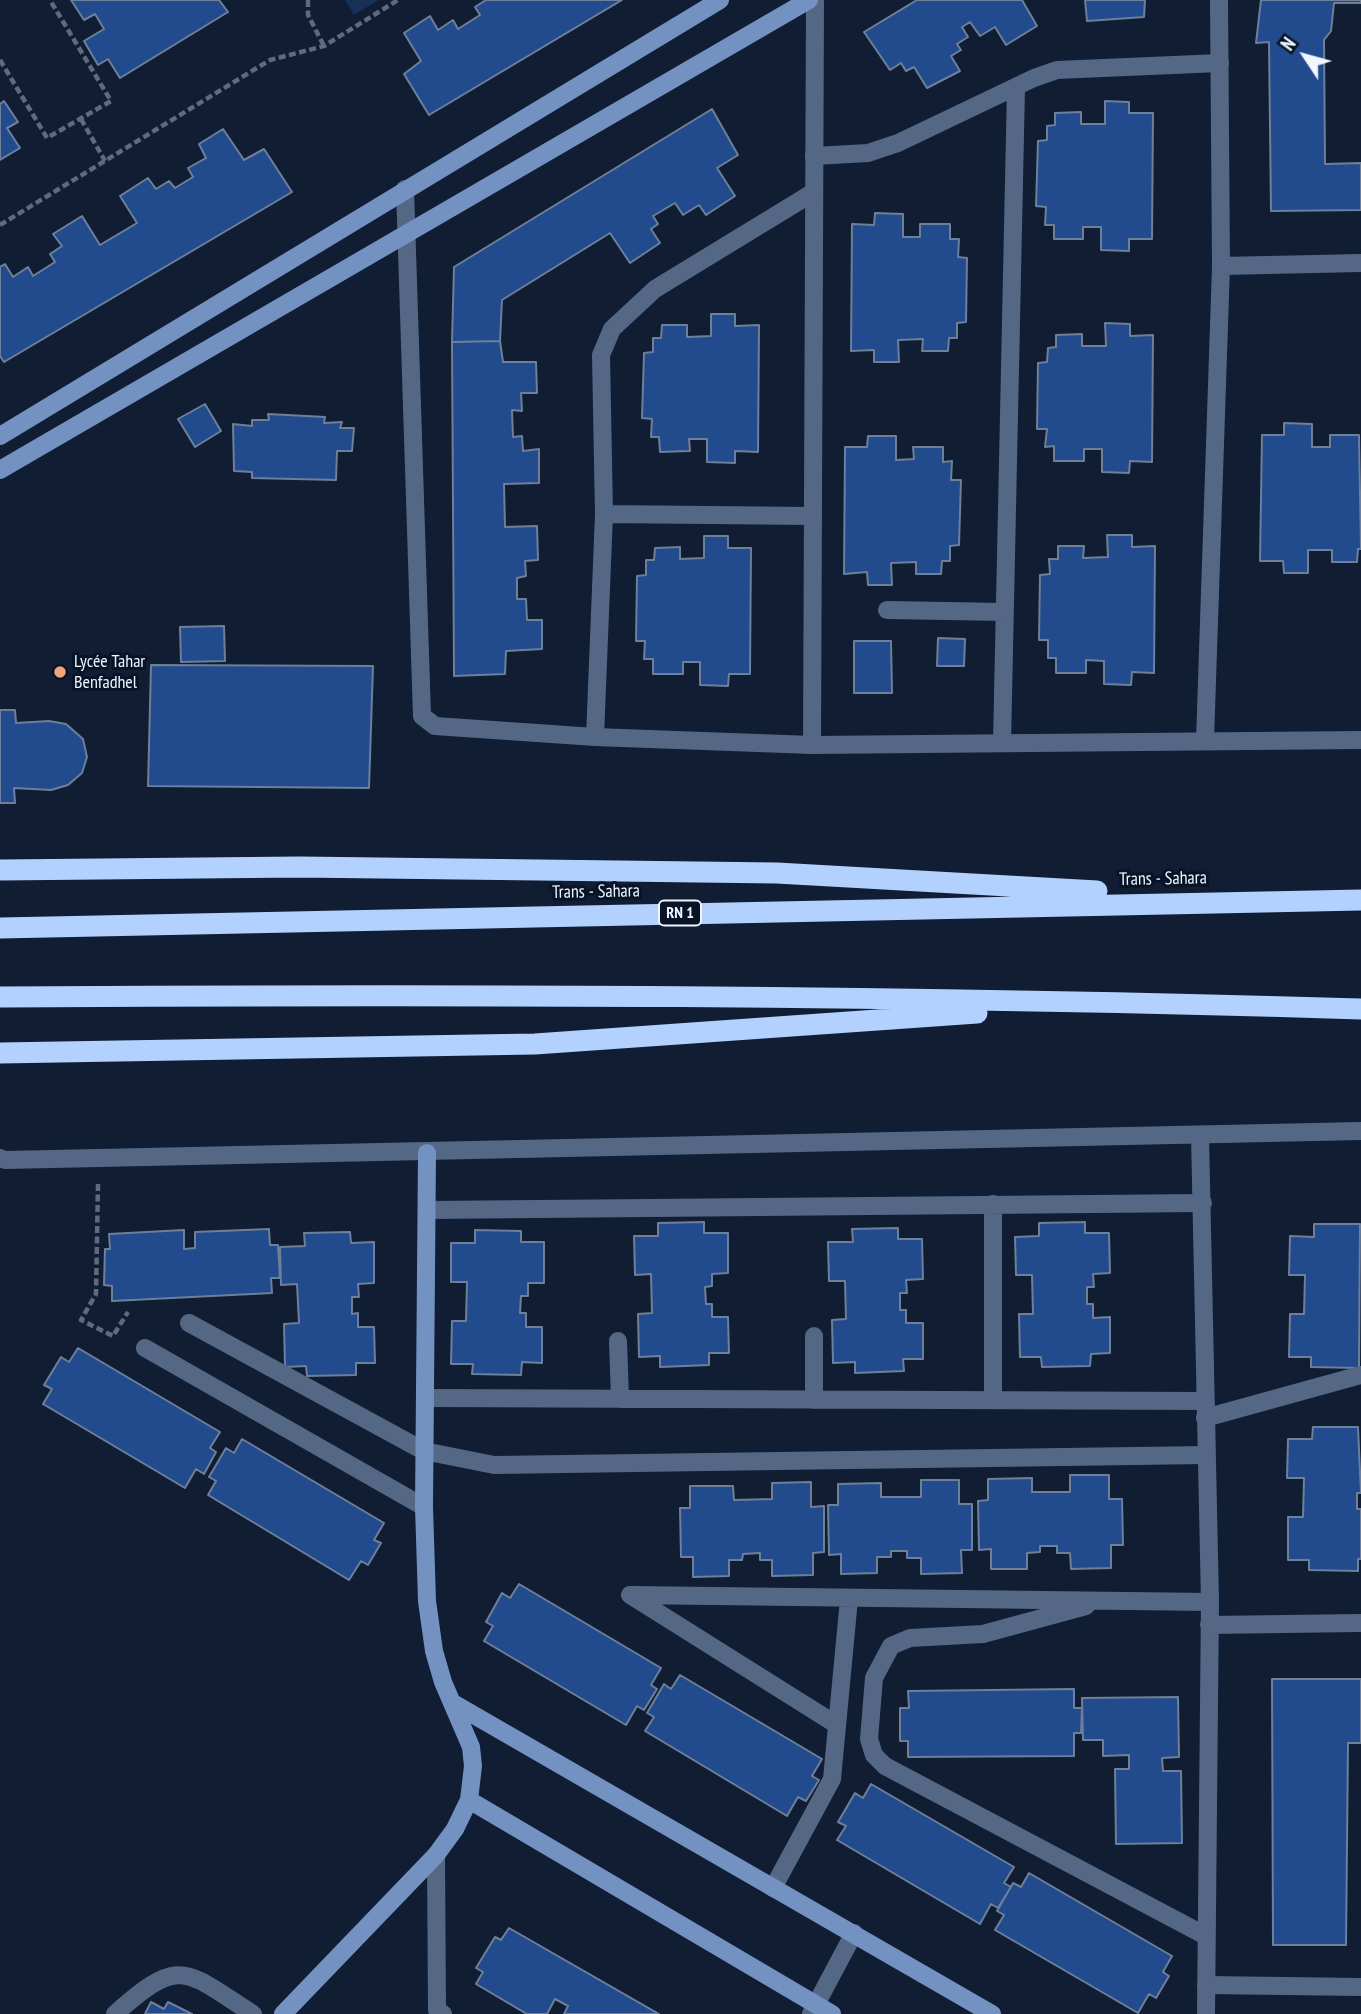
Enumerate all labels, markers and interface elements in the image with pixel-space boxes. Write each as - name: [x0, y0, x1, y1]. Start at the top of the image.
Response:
- north arrow: [1270, 21, 1340, 91]
- text: N: [1275, 32, 1301, 55]
- place label: Lycée Tahar Benfadhel: [74, 651, 145, 694]
- marker: Lycée Tahar Benfadhel: [52, 664, 68, 680]
- street label: Trans - Sahara: [1119, 867, 1207, 891]
- street label: Trans - Sahara: [552, 880, 640, 904]
- road number: RN 1: [659, 900, 701, 925]

